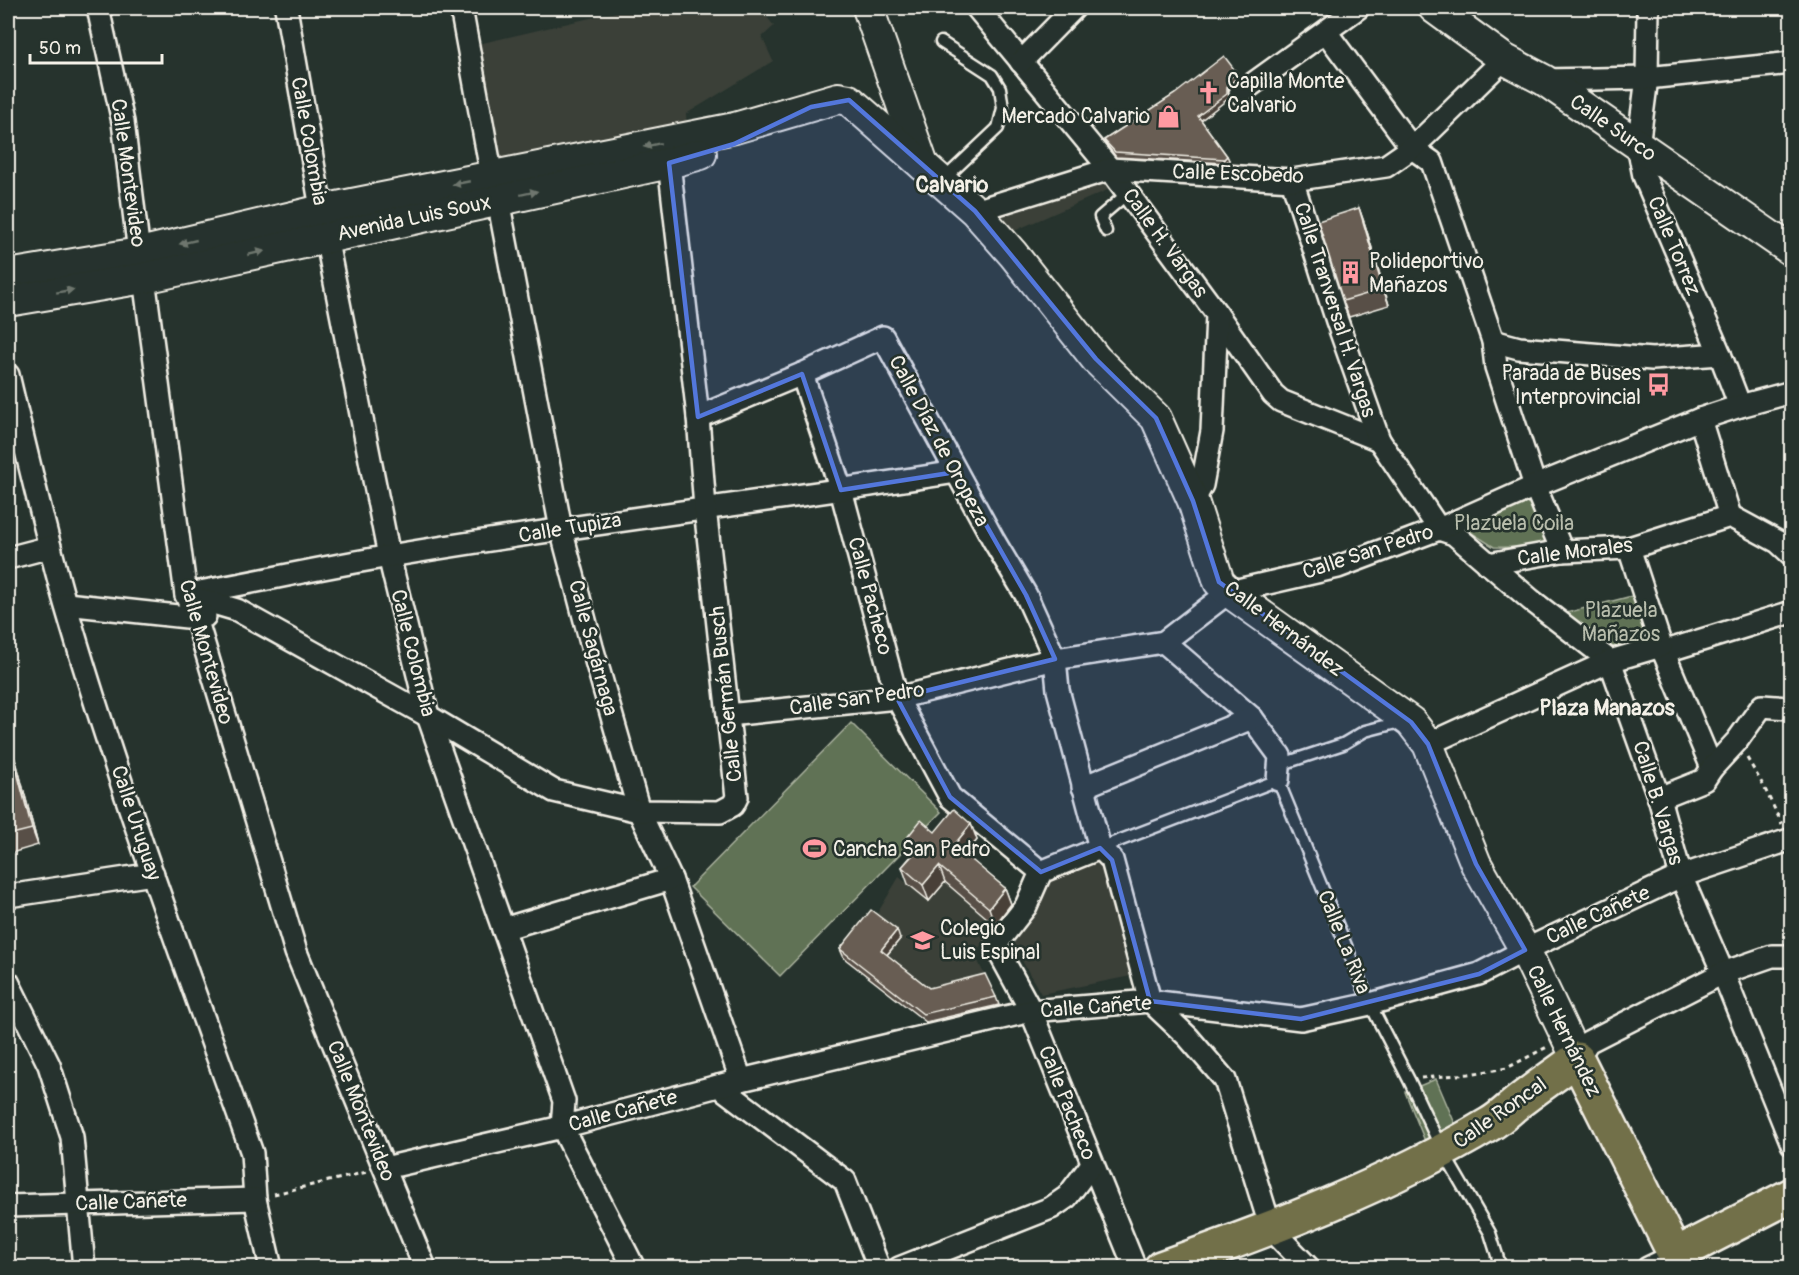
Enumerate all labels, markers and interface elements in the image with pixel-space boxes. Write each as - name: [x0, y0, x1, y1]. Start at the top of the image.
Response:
- scale bar: [30, 27, 162, 65]
- text: 50 m: [39, 37, 81, 60]
- place label: Capilla Monte Calvario: [1227, 68, 1345, 119]
- street label: Calle Colombia: [284, 75, 334, 207]
- church icon: Capilla Monte Calvario: [1196, 80, 1222, 106]
- street label: Calle Surco: [1564, 88, 1662, 168]
- street label: Calle Montevideo: [104, 97, 152, 249]
- place label: Mercado Calvario: [1001, 103, 1150, 130]
- shop icon: Mercado Calvario: [1155, 103, 1181, 129]
- one-way arrow: [643, 141, 662, 150]
- street label: Calle Escobedo: [1172, 158, 1304, 190]
- district label: Calvario: [916, 171, 989, 199]
- one-way arrow: [451, 179, 470, 188]
- street label: Calle H. Vargas: [1116, 183, 1214, 304]
- one-way arrow: [520, 188, 539, 197]
- street label: Avenida Luis Soux: [335, 189, 493, 247]
- street label: Calle Torrez: [1641, 192, 1707, 300]
- street label: Calle Tranversal H. Vargas: [1287, 199, 1383, 422]
- one-way arrow: [179, 237, 198, 247]
- one-way arrow: [247, 248, 266, 257]
- place label: Polideportivo Mañazos: [1369, 248, 1484, 299]
- building icon: Polideportivo Mañazos: [1338, 260, 1364, 286]
- one-way arrow: [56, 286, 75, 295]
- street label: Calle Díaz de Oropeza: [882, 351, 996, 531]
- place label: Parada de Buses Interprovincial: [1502, 360, 1642, 411]
- bus stop icon: Parada de Buses Interprovincial: [1646, 372, 1672, 398]
- street label: Calle Tupiza: [517, 507, 623, 549]
- park label: Plazuela Coila: [1454, 510, 1574, 537]
- street label: Calle San Pedro: [1299, 518, 1437, 586]
- street label: Calle Morales: [1516, 531, 1635, 572]
- street label: Calle Pacheco: [841, 534, 899, 658]
- street label: Calle Hernández: [1219, 575, 1349, 683]
- street label: Calle Montevideo: [172, 576, 240, 728]
- street label: Calle Sagárnaga: [562, 577, 624, 719]
- street label: Calle Colombia: [384, 587, 442, 719]
- park label: Plazuela Mañazos: [1582, 597, 1661, 648]
- street label: Calle Germán Busch: [703, 605, 749, 783]
- street label: Calle San Pedro: [788, 676, 926, 722]
- district label: Plaza Manazos: [1539, 694, 1675, 722]
- street label: Calle B. Vargas: [1626, 738, 1690, 869]
- street label: Calle Uruguay: [105, 762, 167, 884]
- sports icon: Cancha San Pedro: [802, 836, 828, 862]
- place label: Cancha San Pedro: [833, 836, 990, 863]
- street label: Calle Cañete: [1542, 879, 1655, 951]
- street label: Calle La Riva: [1311, 886, 1377, 998]
- place label: Colegio Luis Espinal: [940, 915, 1041, 966]
- school or university icon: Colegio Luis Espinal: [909, 927, 935, 953]
- street label: Calle Hernández: [1520, 961, 1608, 1101]
- street label: Calle Cañete: [1039, 990, 1153, 1024]
- street label: Calle Montevideo: [320, 1037, 402, 1185]
- street label: Calle Pacheco: [1032, 1042, 1102, 1164]
- street label: Calle Roncal: [1448, 1071, 1552, 1155]
- street label: Calle Cañete: [566, 1083, 681, 1138]
- street label: Calle Cañete: [75, 1187, 188, 1217]

